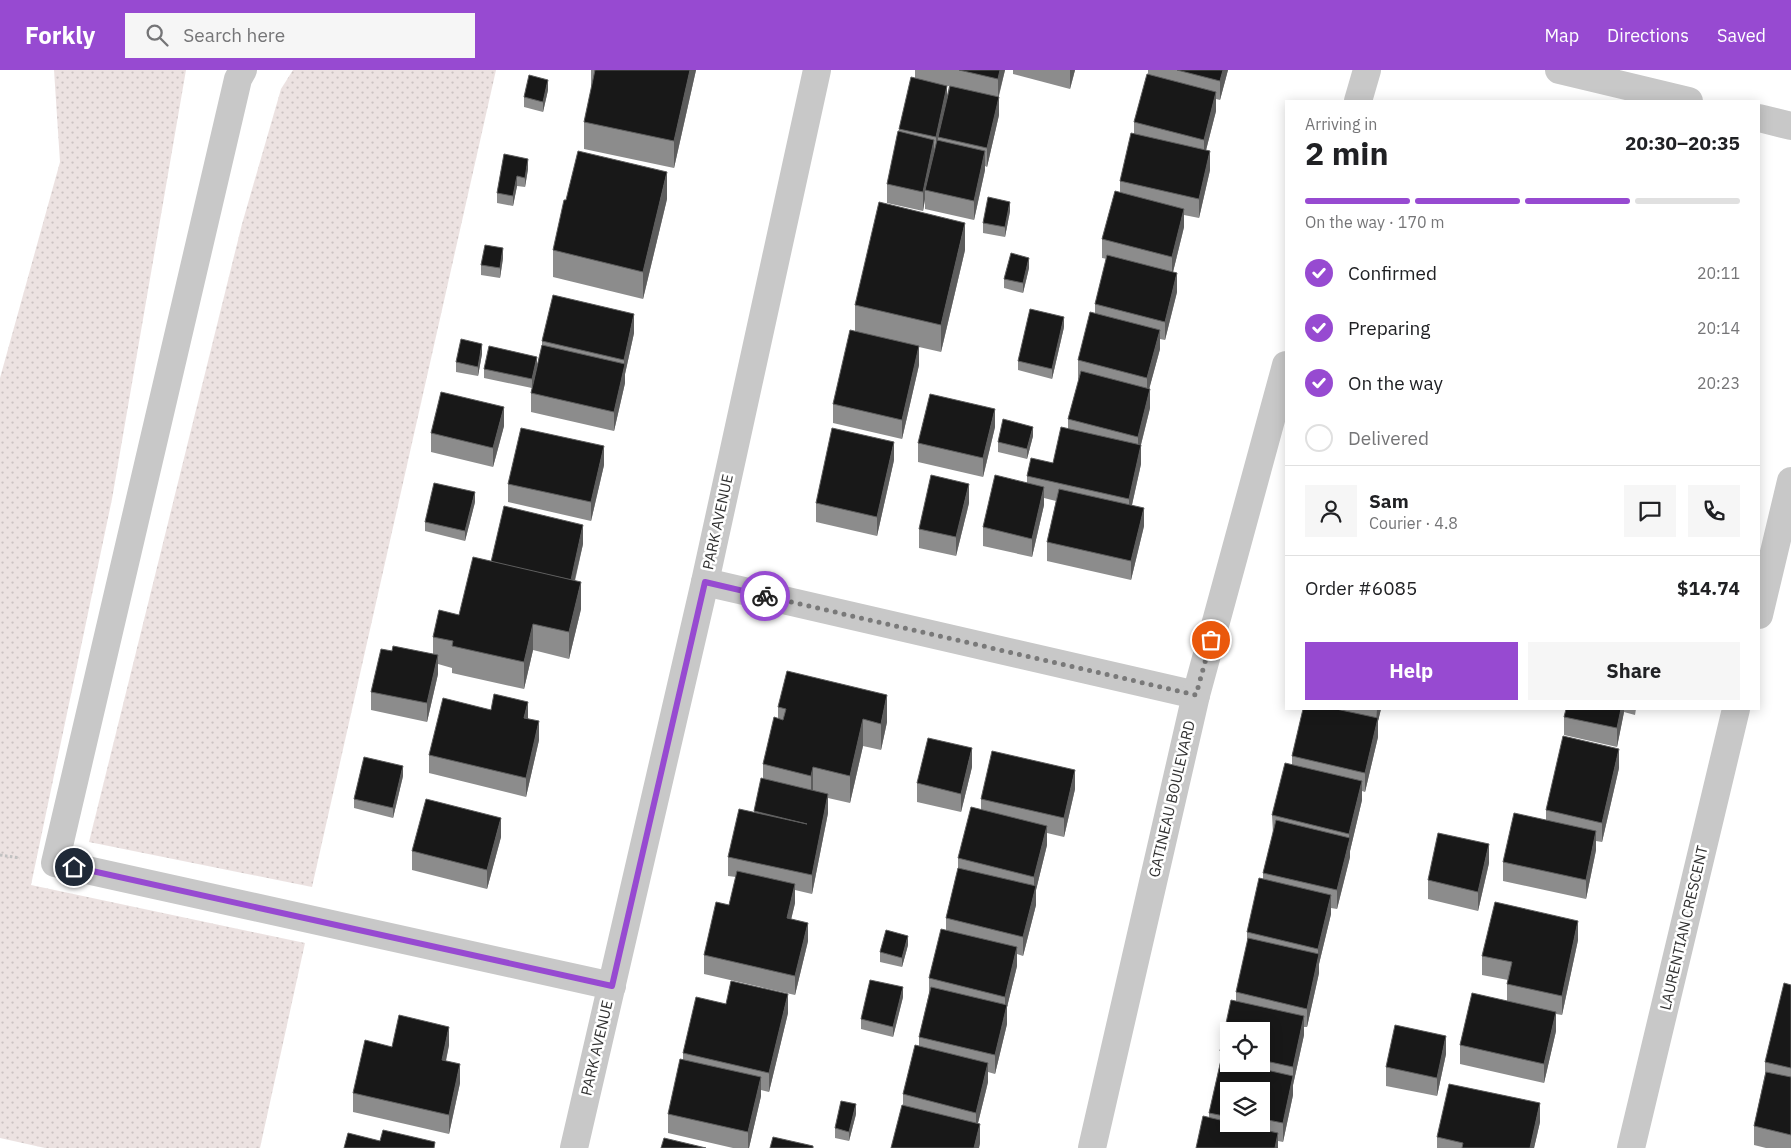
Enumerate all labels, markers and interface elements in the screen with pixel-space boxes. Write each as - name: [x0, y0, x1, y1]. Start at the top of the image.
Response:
- search box: [125, 13, 475, 58]
- text: Forkly: [25, 19, 95, 51]
- icon: search: [143, 21, 171, 49]
- text: Search here: [183, 23, 285, 47]
- text: Map: [1544, 24, 1579, 47]
- text: Directions: [1607, 24, 1689, 47]
- text: Saved: [1717, 24, 1766, 47]
- text: Arriving in: [1305, 114, 1377, 134]
- text: 20:30–20:35: [1625, 131, 1740, 155]
- text: 2 min: [1305, 132, 1389, 174]
- text: On the way · 170 m: [1305, 212, 1444, 232]
- icon: check: [1305, 259, 1333, 287]
- text: Confirmed: [1348, 261, 1437, 285]
- text: 20:11: [1697, 263, 1740, 283]
- icon: check: [1305, 314, 1333, 342]
- text: Preparing: [1348, 316, 1430, 340]
- text: 20:14: [1697, 318, 1740, 338]
- icon: check: [1305, 369, 1333, 397]
- text: On the way: [1348, 371, 1443, 395]
- text: 20:23: [1697, 373, 1740, 393]
- text: Delivered: [1348, 426, 1429, 450]
- street label: PARK AVENUE: [698, 472, 737, 571]
- button: person: [1305, 485, 1357, 537]
- button: chat: [1624, 485, 1676, 537]
- button: phone: [1688, 485, 1740, 537]
- text: Sam: [1369, 489, 1409, 513]
- text: Courier · 4.8: [1369, 513, 1458, 533]
- courier: [740, 571, 790, 621]
- text: Order #6085: [1305, 576, 1417, 600]
- text: $14.74: [1677, 576, 1740, 600]
- icon: bike: [751, 582, 779, 610]
- pin: [1190, 619, 1232, 661]
- icon: bag: [1197, 626, 1225, 654]
- button: Help: [1305, 642, 1518, 700]
- button: Share: [1528, 642, 1740, 700]
- street label: GATINEAU BOULEVARD: [1144, 719, 1199, 879]
- street label: LAURENTIAN CRESCENT: [1655, 843, 1712, 1012]
- pin: [53, 846, 95, 888]
- icon: home: [60, 853, 88, 881]
- street label: PARK AVENUE: [576, 998, 617, 1097]
- map controls: [1220, 1022, 1270, 1132]
- button: locate: [1220, 1022, 1270, 1072]
- button: layers: [1220, 1082, 1270, 1132]

